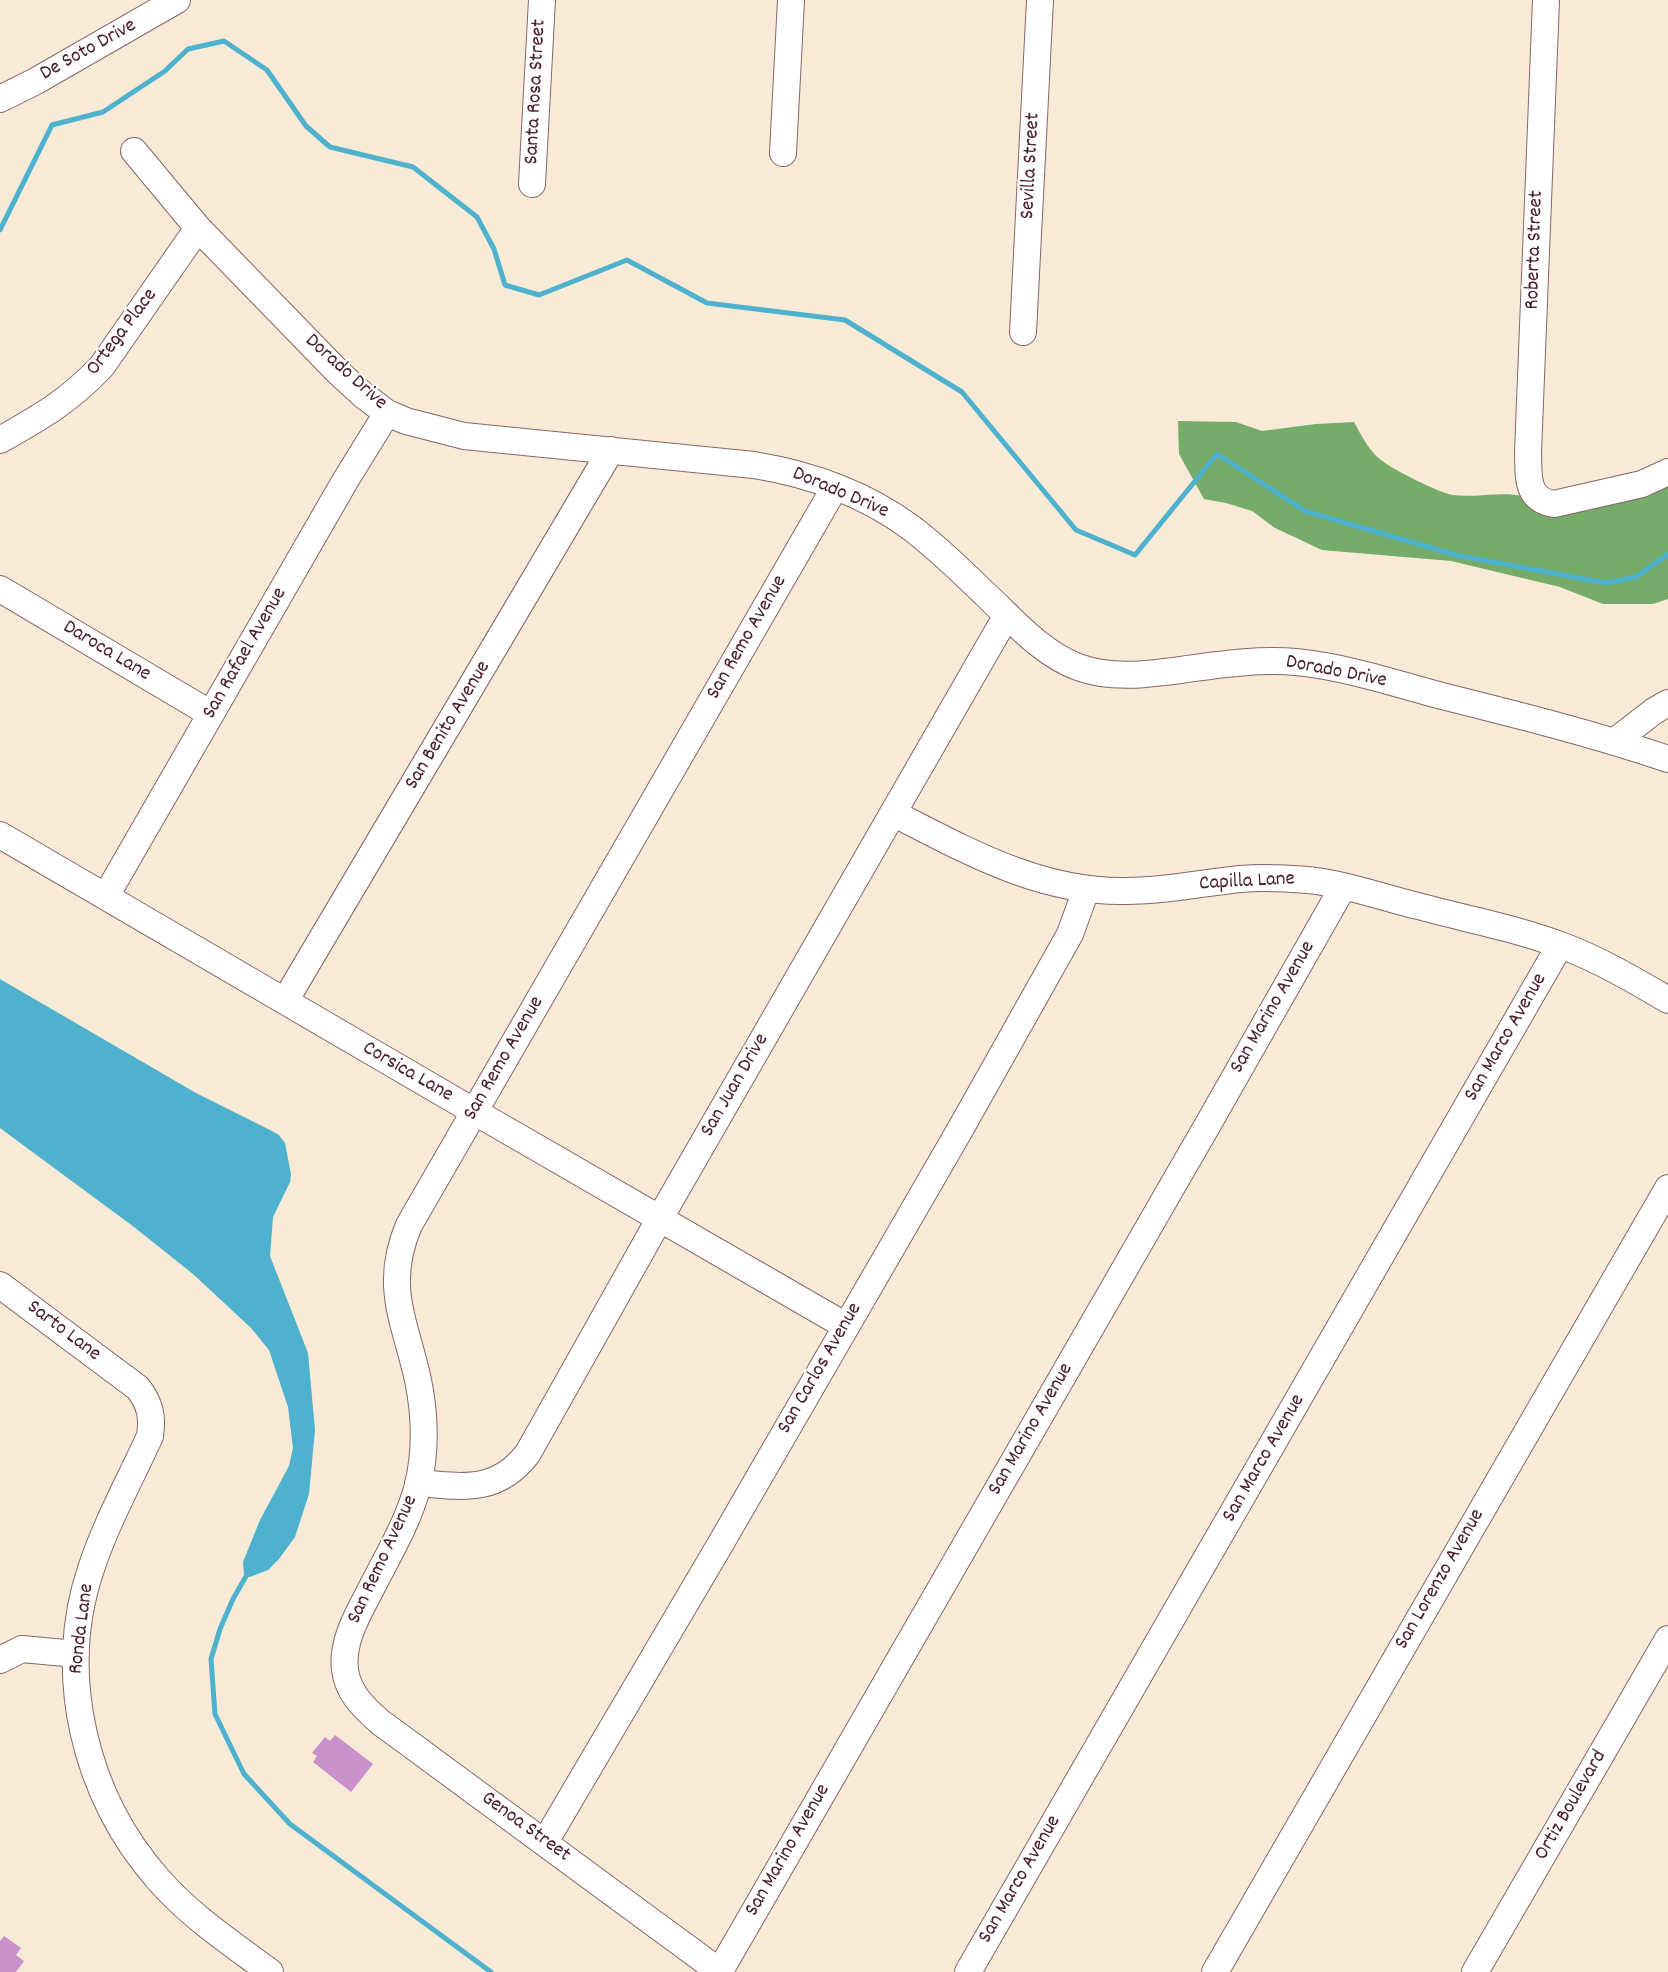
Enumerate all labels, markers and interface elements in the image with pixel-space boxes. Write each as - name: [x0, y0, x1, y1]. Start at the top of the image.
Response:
- street label: De Soto Drive: [37, 14, 141, 88]
- street label: Santa Rosa Street: [521, 19, 553, 165]
- street label: Sevilla Street: [1017, 112, 1047, 220]
- street label: Roberta Street: [1521, 190, 1551, 310]
- street label: Ortega Place: [82, 284, 164, 382]
- street label: Dorado Drive: [299, 329, 391, 417]
- street label: Dorado Drive: [788, 462, 892, 526]
- street label: San Remo Avenue: [702, 571, 794, 705]
- street label: San Rafael Avenue: [198, 584, 294, 724]
- street label: Daroca Lane: [57, 616, 155, 688]
- street label: Dorado Drive: [1283, 651, 1389, 695]
- street label: San Benito Avenue: [401, 657, 497, 795]
- street label: Capilla Lane: [1199, 868, 1295, 898]
- street label: San Marino Avenue: [1226, 937, 1322, 1079]
- street label: San Marco Avenue: [1460, 970, 1554, 1106]
- street label: San Remo Avenue: [459, 992, 551, 1126]
- street label: San Juan Drive: [696, 1030, 776, 1142]
- street label: Corsica Lane: [357, 1037, 457, 1109]
- street label: Sarto Lane: [21, 1296, 105, 1368]
- street label: San Carlos Avenue: [773, 1299, 869, 1439]
- street label: San Marino Avenue: [984, 1359, 1080, 1501]
- street label: San Marco Avenue: [1218, 1391, 1312, 1527]
- street label: San Remo Avenue: [343, 1492, 425, 1628]
- street label: San Lorenzo Avenue: [1391, 1505, 1491, 1655]
- street label: Ronda Lane: [65, 1582, 101, 1676]
- street label: Ortiz Boulevard: [1530, 1746, 1614, 1866]
- street label: San Marino Avenue: [741, 1780, 837, 1922]
- street label: Genoa Street: [475, 1787, 575, 1869]
- street label: San Marco Avenue: [974, 1812, 1068, 1948]

